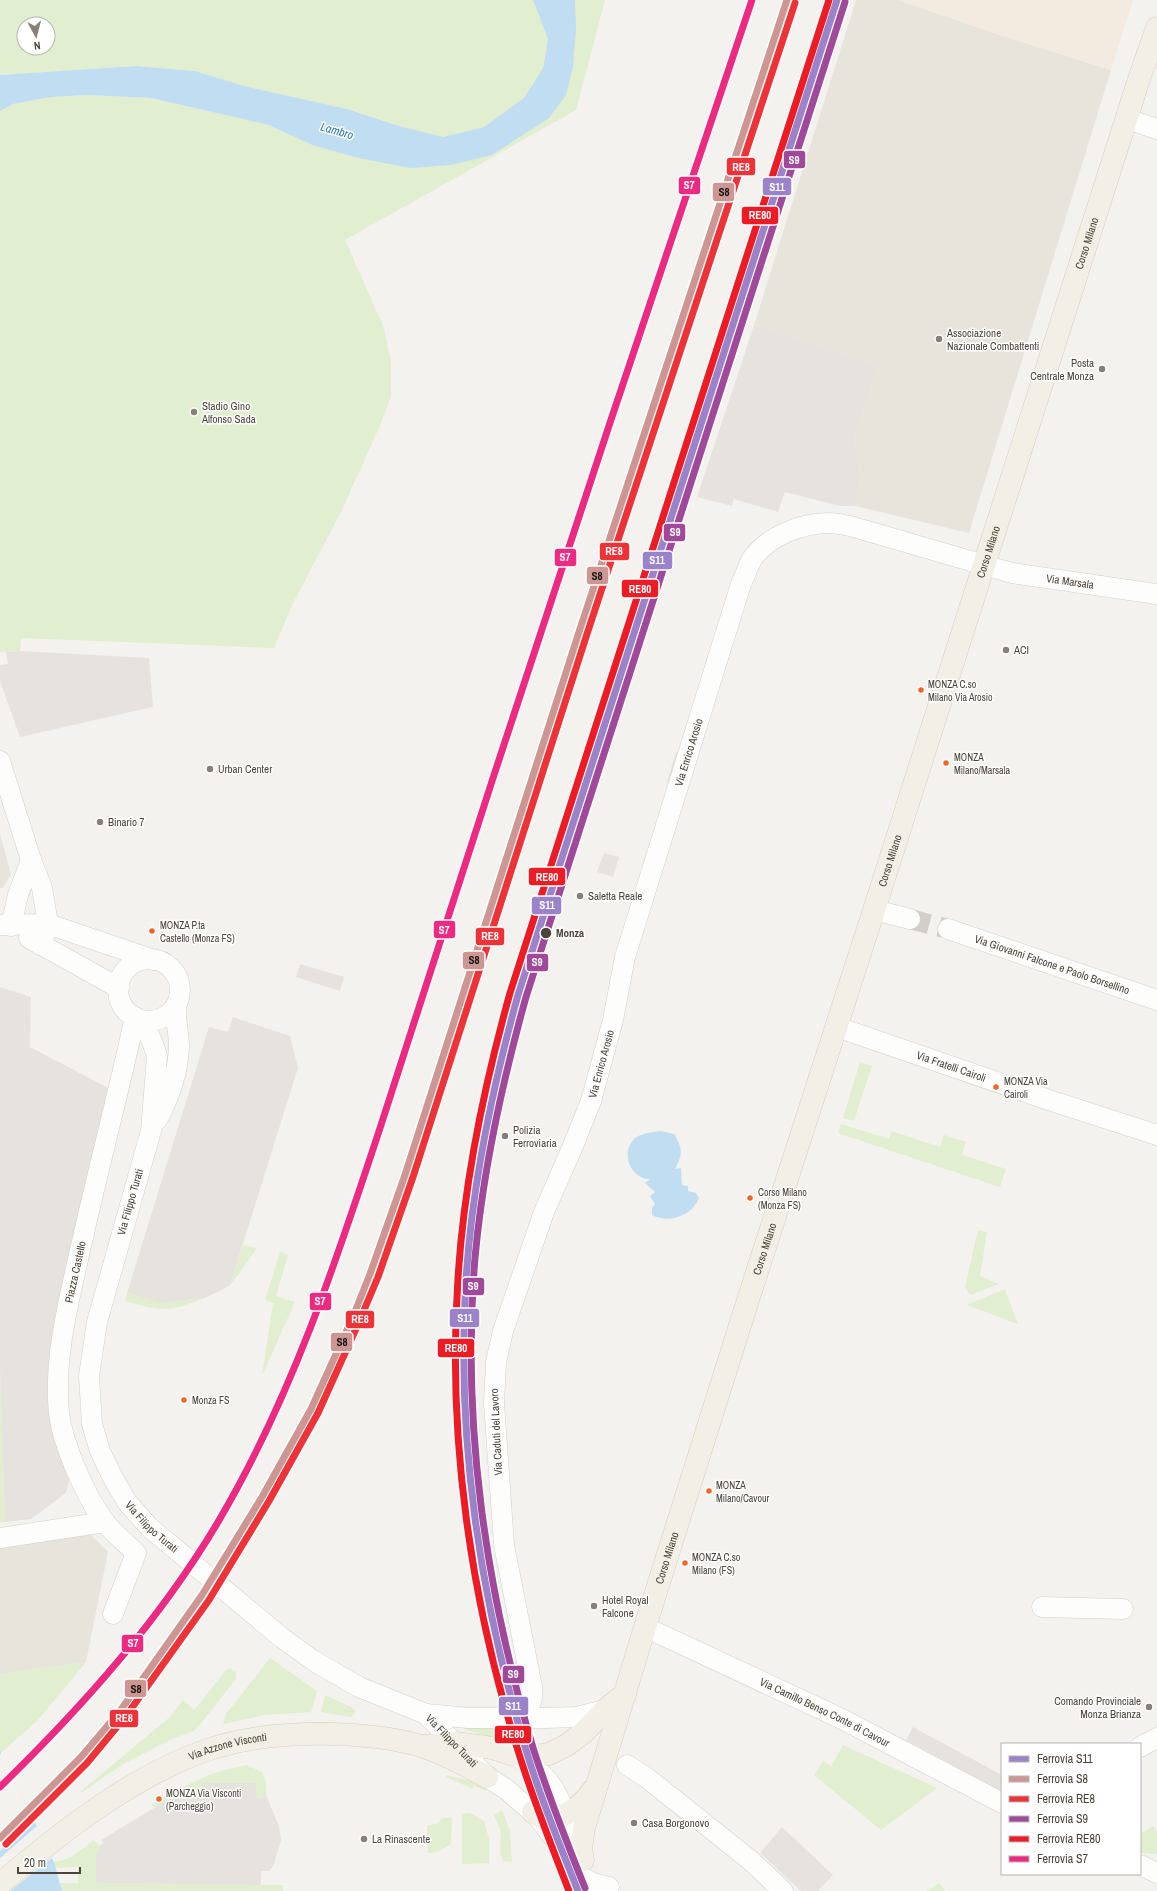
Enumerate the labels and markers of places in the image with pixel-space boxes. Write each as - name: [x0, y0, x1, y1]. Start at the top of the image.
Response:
- place label: Associazione Nazionale Combattenti: [946, 326, 1039, 353]
- marker: Associazione Nazionale Combattenti: [934, 334, 944, 344]
- place label: Posta Centrale Monza: [1030, 356, 1094, 383]
- marker: Posta Centrale Monza: [1097, 364, 1107, 374]
- place label: Stadio Gino Alfonso Sada: [201, 399, 256, 426]
- marker: Stadio Gino Alfonso Sada: [189, 407, 199, 417]
- place label: ACI: [1013, 643, 1029, 657]
- marker: ACI: [1001, 645, 1011, 655]
- place label: MONZA C.so Milano Via Arosio: [928, 678, 993, 704]
- marker: MONZA C.so Milano Via Arosio: [916, 685, 926, 695]
- place label: MONZA Milano/Marsala: [954, 751, 1010, 777]
- marker: MONZA Milano/Marsala: [941, 758, 951, 768]
- place label: Urban Center: [218, 762, 272, 776]
- marker: Urban Center: [205, 764, 215, 774]
- place label: Binario 7: [108, 815, 145, 829]
- marker: Binario 7: [95, 817, 105, 827]
- place label: Saletta Reale: [588, 889, 642, 903]
- marker: Saletta Reale: [575, 891, 585, 901]
- place label: MONZA P.ta Castello (Monza FS): [160, 919, 235, 945]
- marker: MONZA P.ta Castello (Monza FS): [147, 926, 157, 936]
- marker: Monza: [539, 926, 553, 940]
- place label: Monza: [556, 926, 584, 940]
- place label: MONZA Via Cairoli: [1004, 1075, 1048, 1101]
- marker: MONZA Via Cairoli: [991, 1082, 1001, 1092]
- place label: Polizia Ferroviaria: [513, 1123, 557, 1150]
- marker: Polizia Ferroviaria: [500, 1131, 510, 1141]
- place label: Corso Milano (Monza FS): [758, 1186, 807, 1212]
- marker: Corso Milano (Monza FS): [745, 1193, 755, 1203]
- place label: Monza FS: [192, 1394, 230, 1407]
- marker: Monza FS: [179, 1395, 189, 1405]
- place label: MONZA Milano/Cavour: [716, 1479, 770, 1505]
- marker: MONZA Milano/Cavour: [704, 1486, 714, 1496]
- place label: MONZA C.so Milano (FS): [692, 1551, 741, 1577]
- marker: MONZA C.so Milano (FS): [680, 1558, 690, 1568]
- place label: Hotel Royal Falcone: [602, 1593, 649, 1620]
- marker: Hotel Royal Falcone: [589, 1601, 599, 1611]
- place label: Comando Provinciale Monza Brianza: [1054, 1694, 1141, 1721]
- marker: Comando Provinciale Monza Brianza: [1144, 1702, 1154, 1712]
- place label: MONZA Via Visconti (Parcheggio): [166, 1787, 241, 1813]
- marker: MONZA Via Visconti (Parcheggio): [154, 1794, 164, 1804]
- place label: Casa Borgonovo: [642, 1816, 709, 1830]
- marker: Casa Borgonovo: [629, 1818, 639, 1828]
- place label: La Rinascente: [372, 1832, 430, 1846]
- marker: La Rinascente: [359, 1834, 369, 1844]

